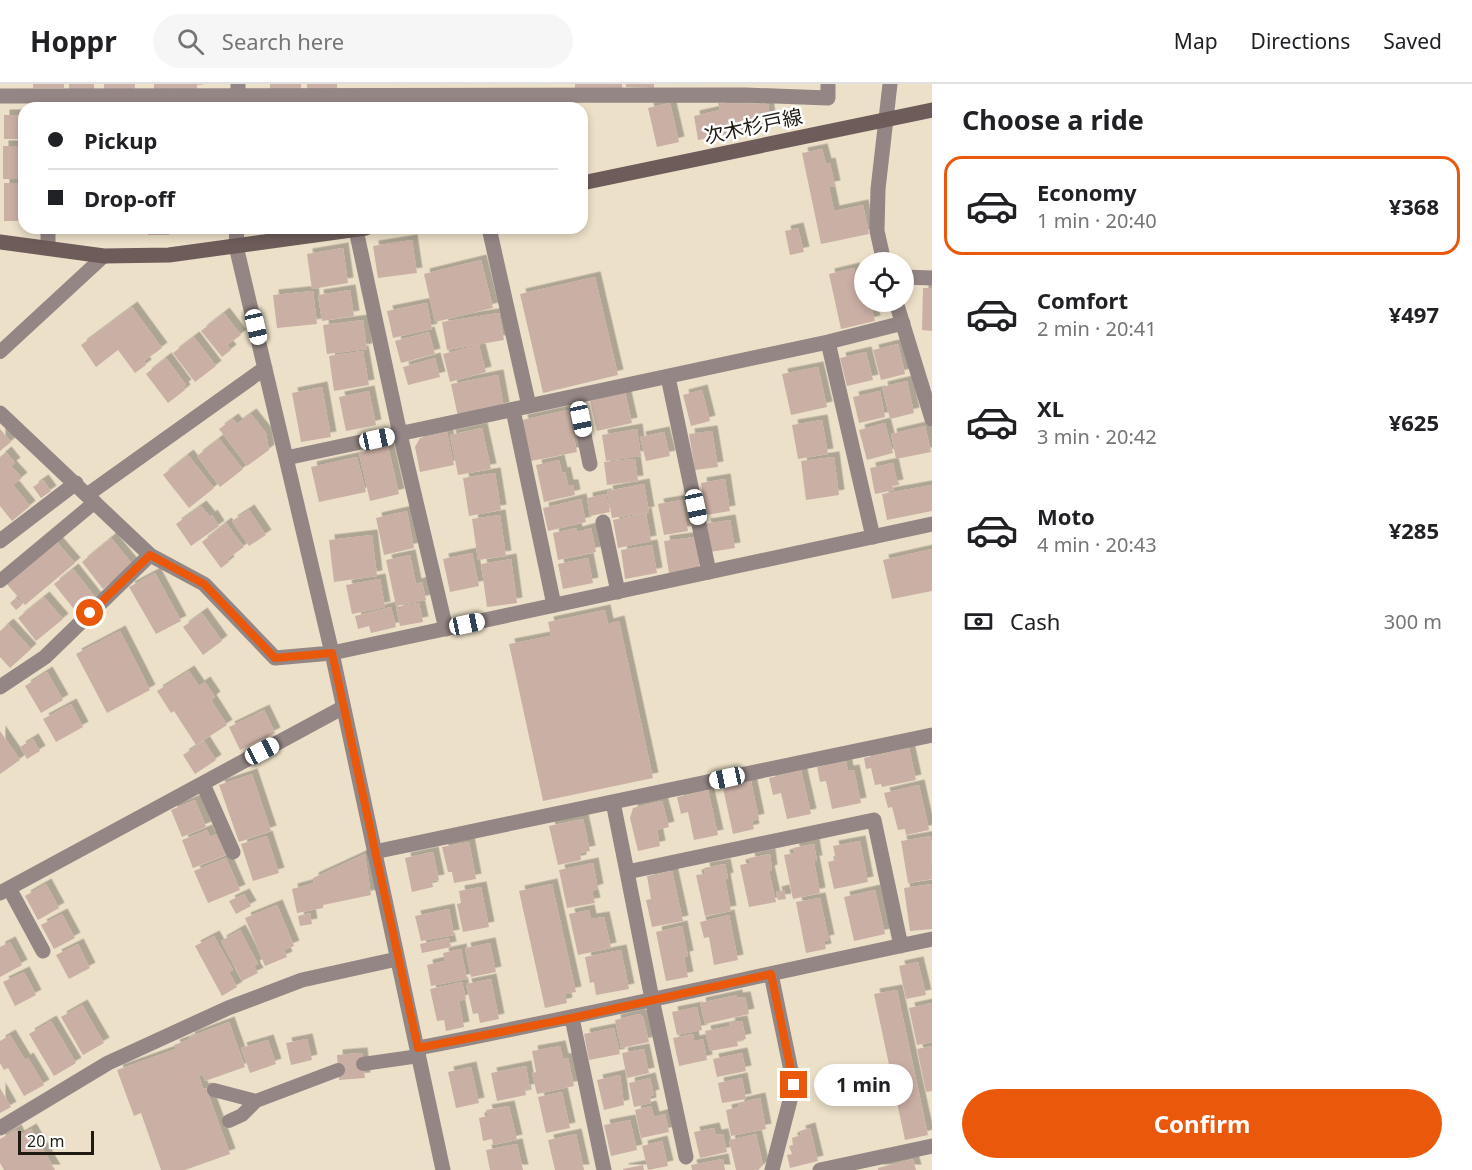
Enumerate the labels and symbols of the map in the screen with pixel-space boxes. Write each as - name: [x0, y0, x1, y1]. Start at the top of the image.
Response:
- street label: 次木杉戸線: [701, 102, 805, 150]
- car: [243, 307, 269, 347]
- car: [568, 400, 594, 438]
- car: [358, 426, 396, 452]
- car: [683, 488, 709, 526]
- route start: [76, 599, 103, 626]
- car: [448, 611, 486, 637]
- car: [242, 735, 282, 767]
- car: [708, 765, 746, 791]
- callout: 1 min: [815, 1064, 914, 1106]
- route end: [780, 1071, 807, 1098]
- scale bar: [18, 1128, 94, 1156]

